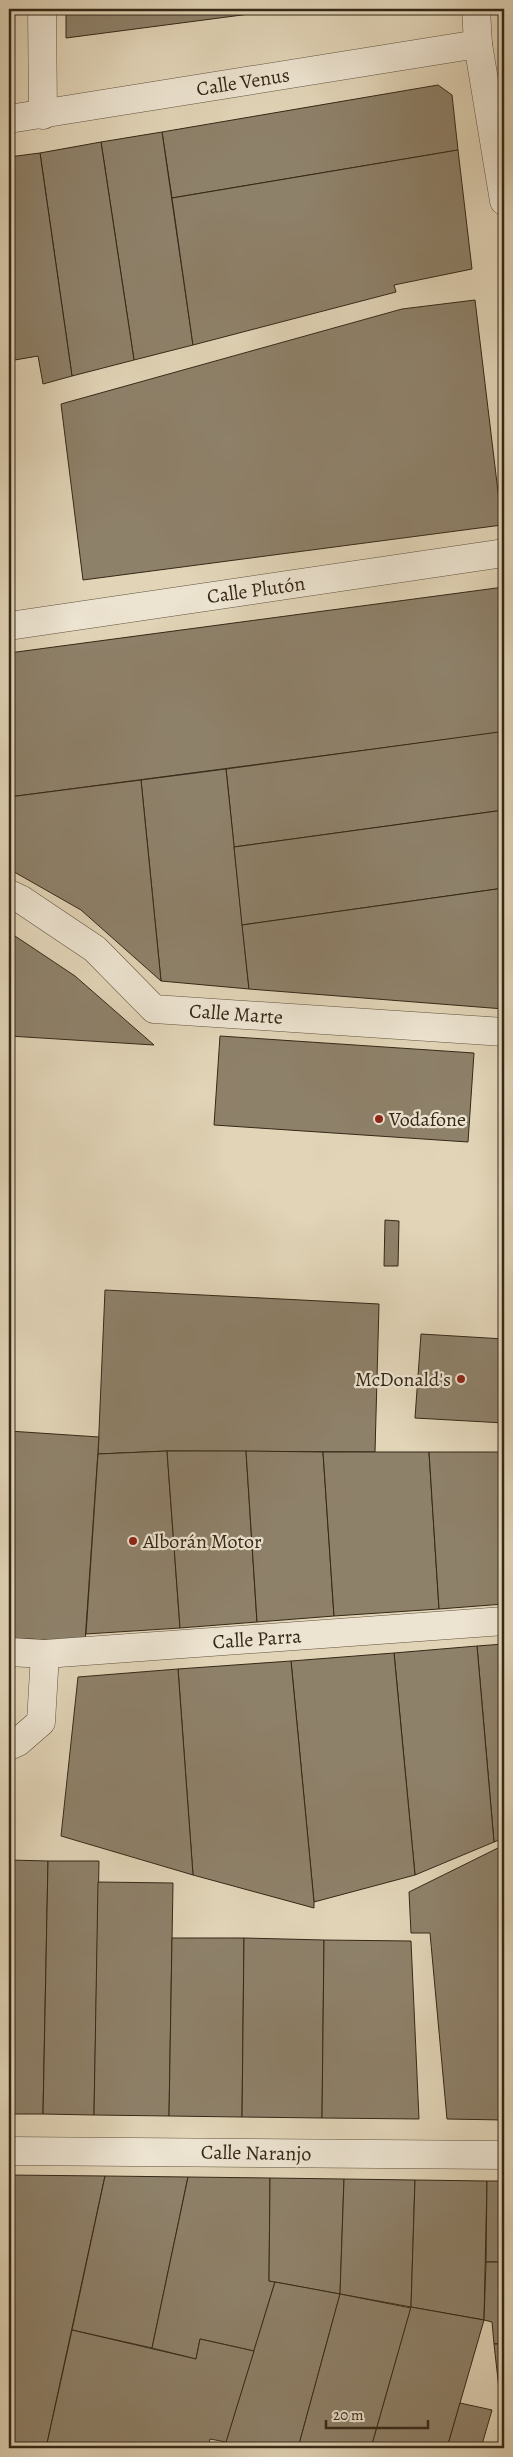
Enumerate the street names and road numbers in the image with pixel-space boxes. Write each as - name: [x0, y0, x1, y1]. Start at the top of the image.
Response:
- street label: Calle Venus: [194, 61, 292, 103]
- street label: Calle Plutón: [205, 570, 307, 610]
- street label: Calle Marte: [188, 997, 284, 1031]
- street label: Calle Parra: [212, 1622, 303, 1656]
- street label: Calle Naranjo: [201, 2139, 312, 2167]

